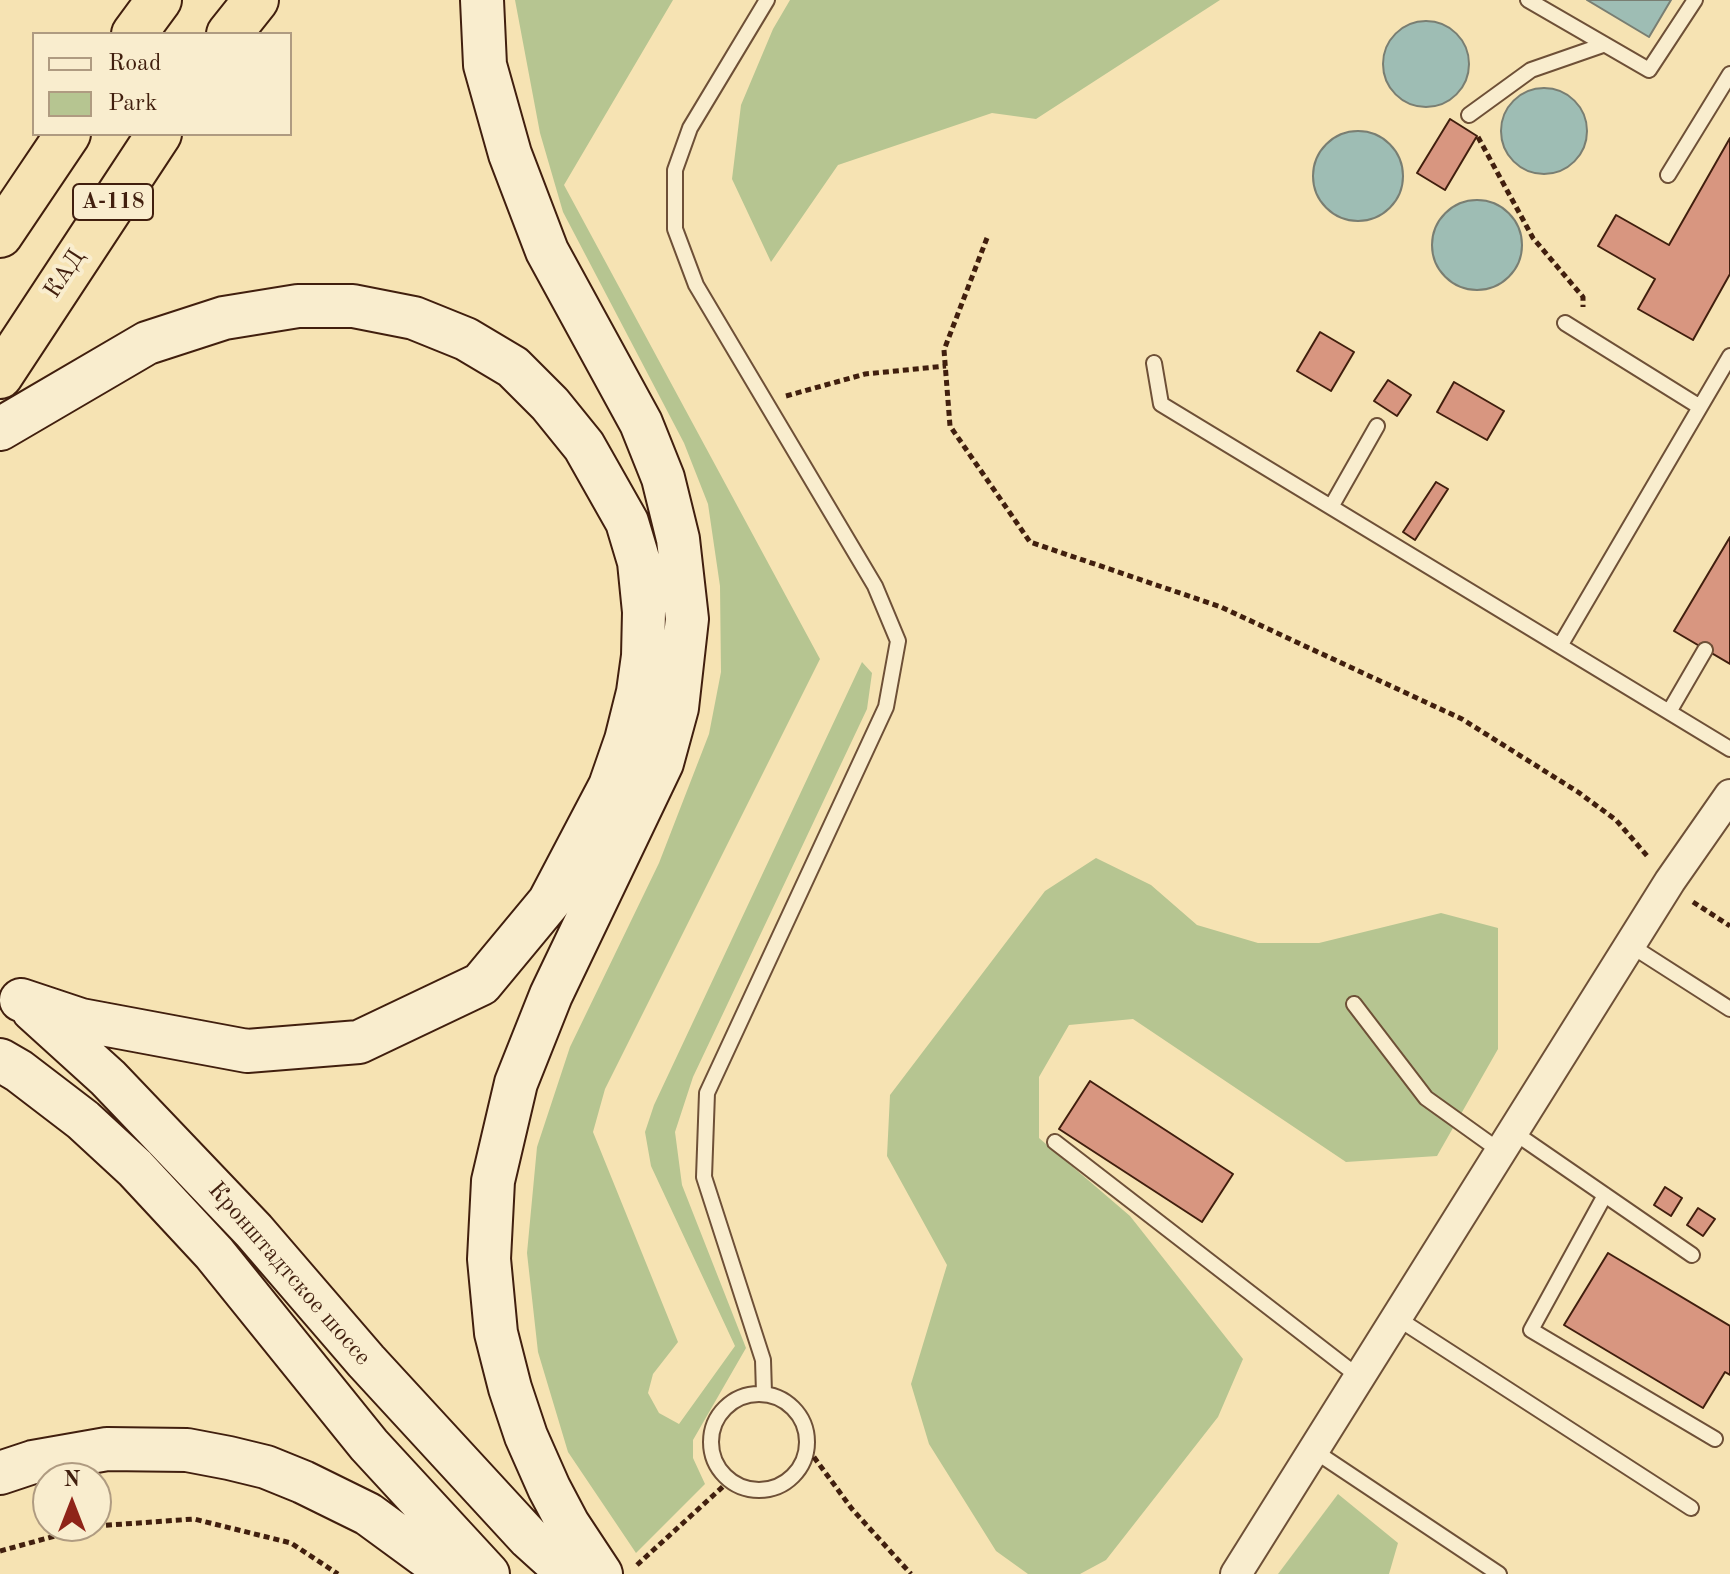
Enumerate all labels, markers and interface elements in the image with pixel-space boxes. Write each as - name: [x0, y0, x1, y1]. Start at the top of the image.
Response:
- legend: [32, 32, 292, 136]
- text: Road: [108, 52, 161, 76]
- text: Park: [108, 92, 157, 116]
- road number: А-118: [73, 184, 153, 220]
- street label: КАД: [39, 244, 91, 304]
- street label: Кронштадтское шоссе: [201, 1176, 377, 1372]
- north arrow: [32, 1462, 112, 1542]
- text: N: [64, 1469, 80, 1491]

